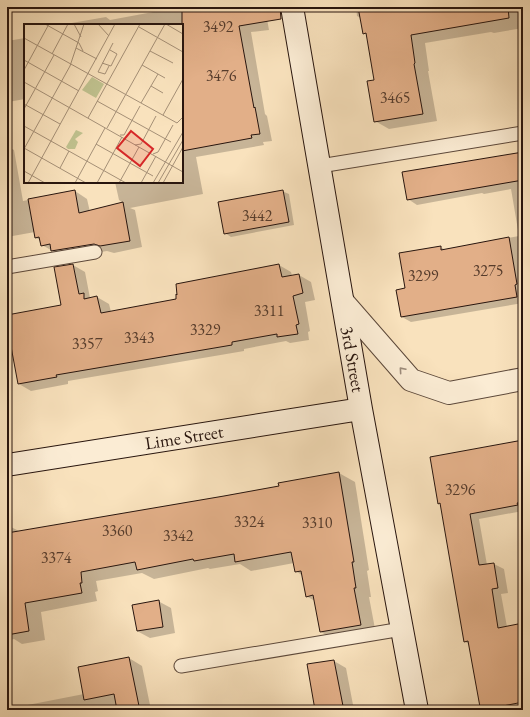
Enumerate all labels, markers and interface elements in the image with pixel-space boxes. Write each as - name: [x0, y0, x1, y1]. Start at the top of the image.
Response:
- house number: 3492: [203, 16, 234, 37]
- inset map: [24, 24, 183, 183]
- house number: 3476: [206, 65, 237, 86]
- house number: 3465: [380, 87, 410, 108]
- house number: 3442: [242, 205, 273, 226]
- house number: 3275: [473, 260, 503, 281]
- house number: 3299: [408, 265, 439, 286]
- house number: 3311: [254, 300, 284, 321]
- house number: 3329: [190, 319, 221, 340]
- street label: 3rd Street: [336, 324, 370, 394]
- house number: 3343: [124, 327, 155, 348]
- house number: 3357: [72, 333, 103, 354]
- one-way arrow: [400, 368, 407, 375]
- street label: Lime Street: [143, 419, 225, 455]
- house number: 3296: [445, 479, 476, 500]
- house number: 3324: [234, 511, 265, 532]
- house number: 3310: [302, 512, 333, 533]
- house number: 3360: [102, 520, 133, 541]
- house number: 3342: [163, 525, 194, 546]
- house number: 3374: [41, 547, 72, 568]

